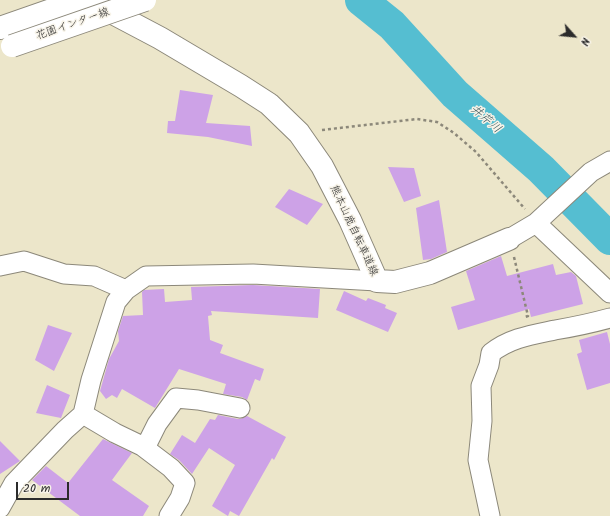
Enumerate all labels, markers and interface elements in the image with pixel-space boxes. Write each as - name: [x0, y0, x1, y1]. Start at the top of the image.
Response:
- street label: 花園インター線: [34, 6, 112, 44]
- north arrow: [554, 16, 594, 56]
- text: N: [575, 34, 594, 49]
- water label: 井芹川: [467, 103, 503, 137]
- street label: 熊本山鹿自転車道線: [326, 183, 380, 279]
- scale bar: [18, 474, 71, 500]
- text: 20 m: [23, 479, 50, 498]

